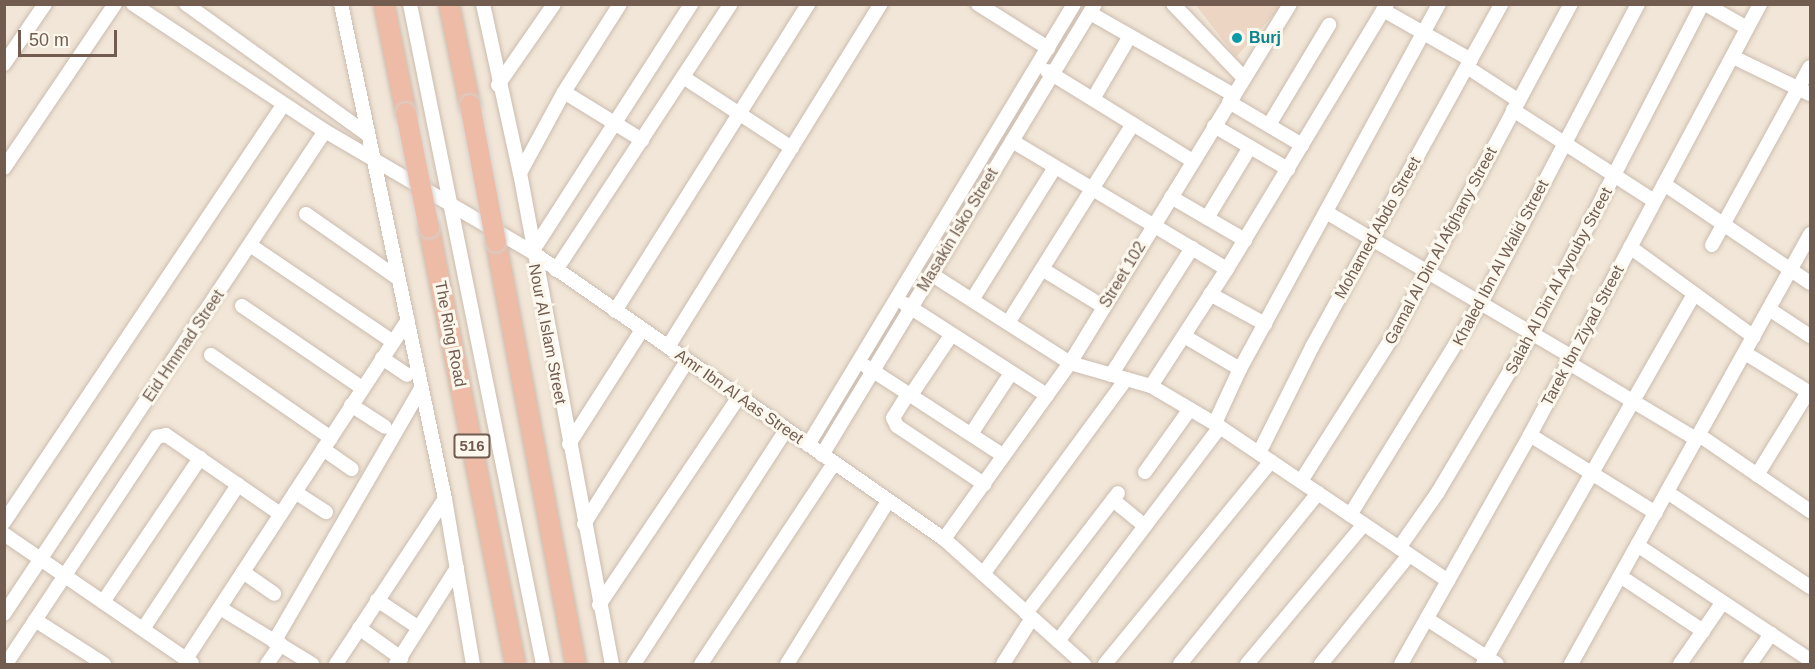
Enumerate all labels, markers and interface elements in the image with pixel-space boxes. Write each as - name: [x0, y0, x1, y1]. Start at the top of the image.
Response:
- scale bar: [21, 18, 120, 56]
- place label: Burj: [1249, 28, 1281, 48]
- text: 50 m: [29, 30, 69, 50]
- marker: Burj: [1230, 31, 1244, 45]
- street label: Gamal Al Din Al Afghany Street: [1380, 143, 1502, 349]
- street label: Mohamed Abdo Street: [1331, 153, 1425, 303]
- street label: Masakin Isko Street: [914, 165, 1002, 295]
- street label: Khaled Ibn Al Walid Street: [1449, 176, 1553, 350]
- street label: Salah Al Din Al Ayouby Street: [1501, 183, 1617, 379]
- street label: Street 102: [1096, 238, 1150, 312]
- street label: Nour Al Islam Street: [524, 262, 570, 406]
- street label: Tarek Ibn Ziyad Street: [1538, 262, 1628, 410]
- street label: The Ring Road: [430, 279, 470, 389]
- street label: Eid Hmmad Street: [139, 286, 229, 406]
- street label: Amr Ibn Al Aas Street: [670, 345, 808, 449]
- road number: 516: [452, 434, 492, 458]

